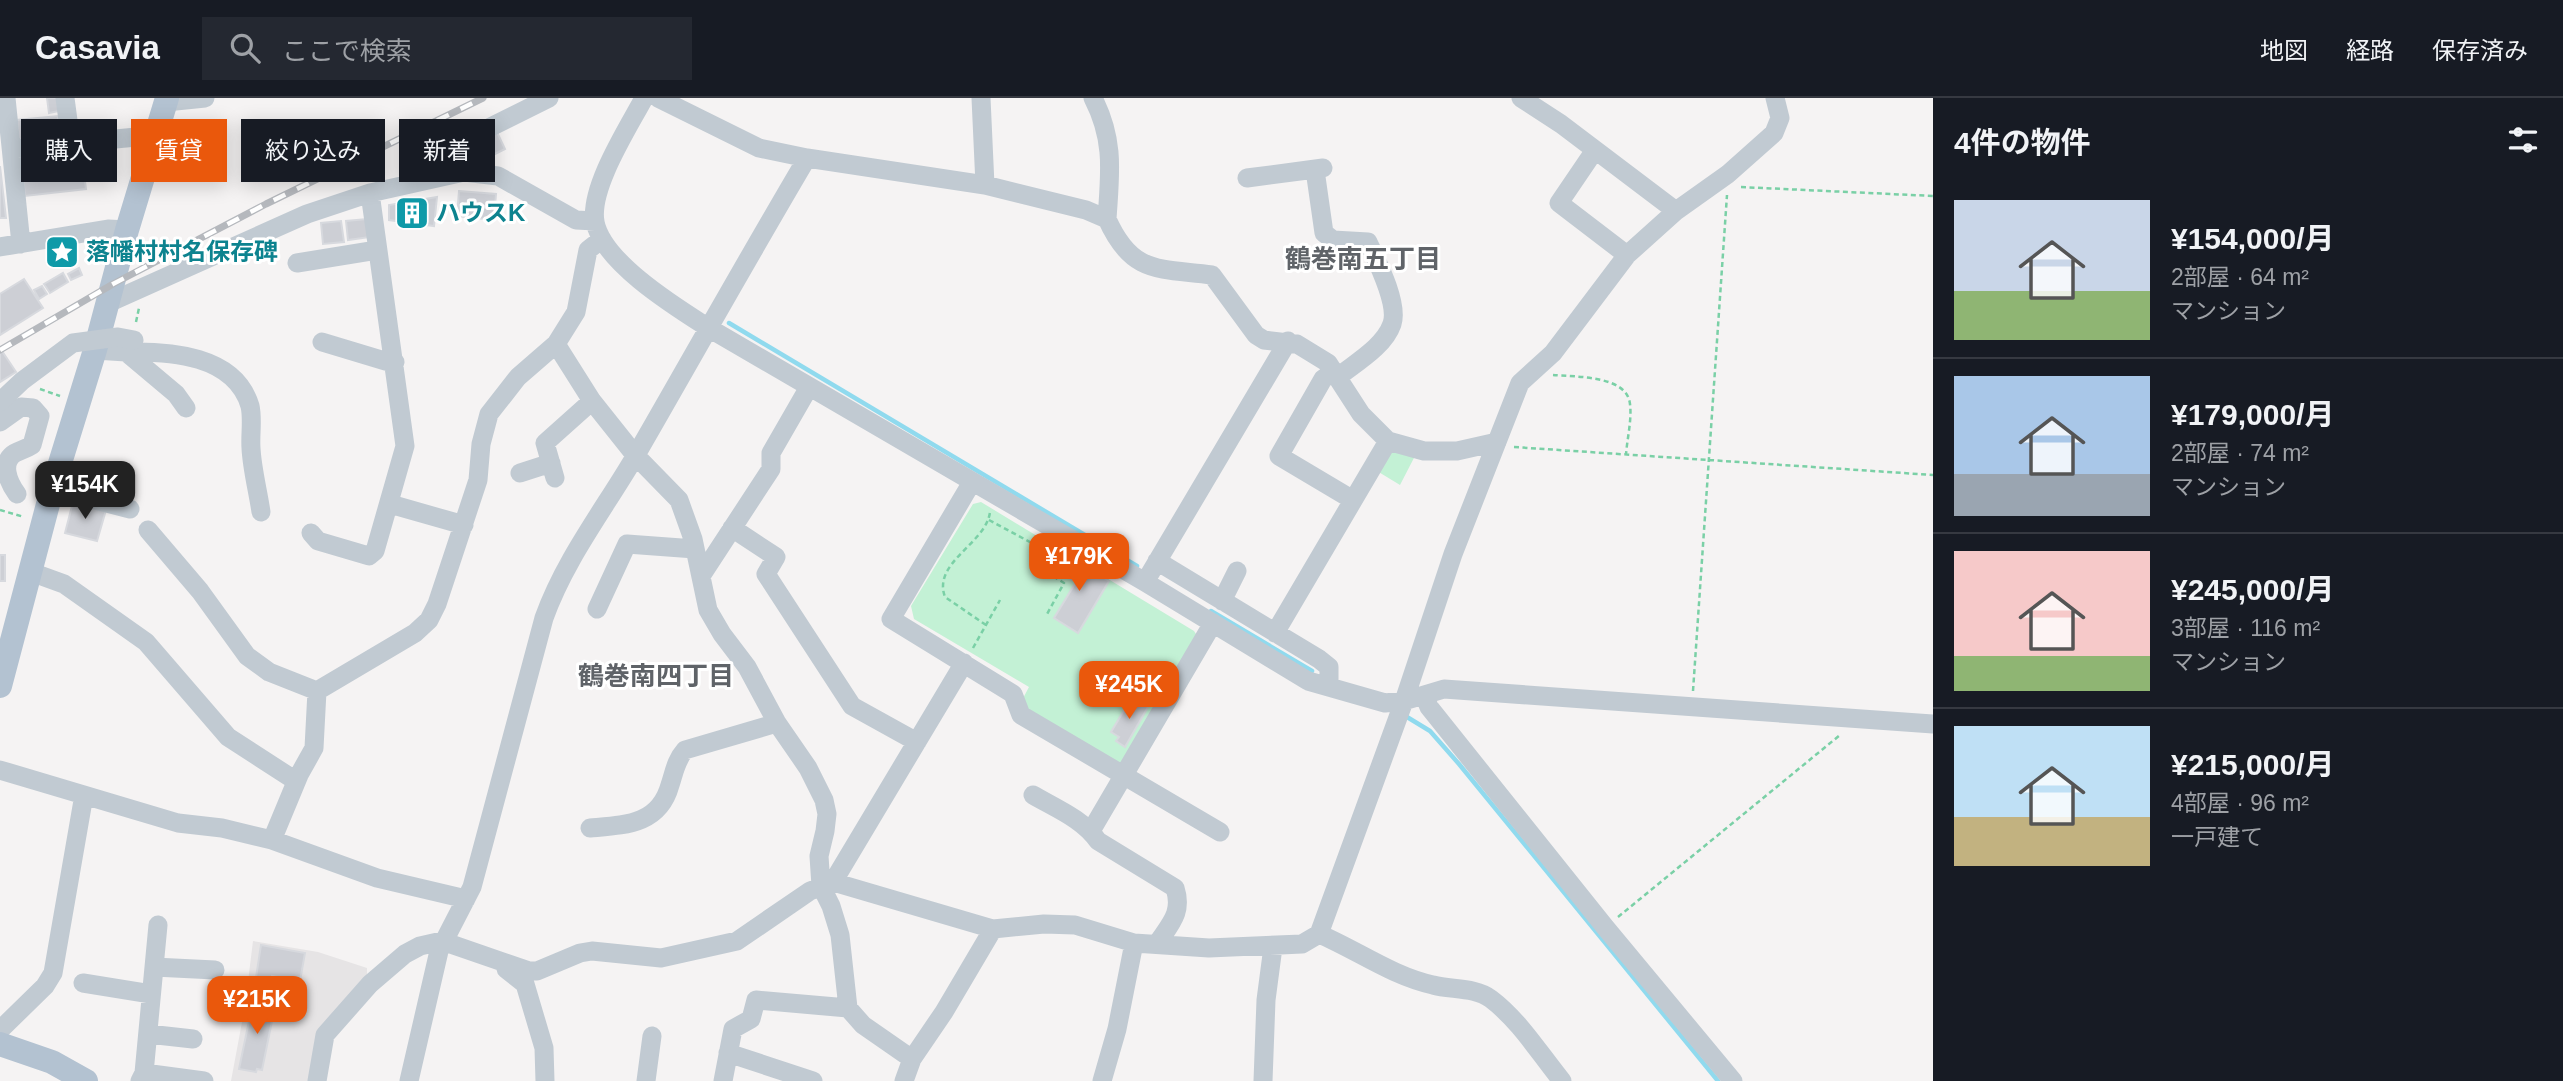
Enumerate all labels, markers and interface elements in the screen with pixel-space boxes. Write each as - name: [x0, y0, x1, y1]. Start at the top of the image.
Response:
- search box: [202, 17, 692, 80]
- text: Casavia: [35, 29, 160, 66]
- icon: search: [226, 29, 264, 67]
- text: ここで検索: [282, 36, 412, 66]
- text: 地図: [2260, 37, 2308, 64]
- text: 経路: [2346, 37, 2394, 64]
- text: 保存済み: [2432, 37, 2528, 64]
- chip: 購入: [21, 119, 117, 182]
- chip: 賃貸: [131, 119, 227, 182]
- chip: 絞り込み: [241, 119, 385, 182]
- chip: 新着: [399, 119, 495, 182]
- icon: filters: [2504, 121, 2542, 159]
- text: 4件の物件: [1954, 126, 2091, 159]
- building icon: ハウスK: [393, 194, 431, 232]
- place label: ハウスK: [436, 199, 526, 226]
- text: ¥154,000/月: [2171, 222, 2334, 255]
- icon: home: [2010, 228, 2094, 312]
- place icon: 落幡村村名保存碑: [43, 233, 81, 271]
- place label: 落幡村村名保存碑: [86, 238, 278, 265]
- district label: 鶴巻南五丁目: [1285, 244, 1441, 274]
- text: 2部屋 · 64 m²: [2171, 264, 2309, 290]
- text: マンション: [2171, 298, 2286, 324]
- text: ¥179,000/月: [2171, 398, 2334, 431]
- icon: home: [2010, 404, 2094, 488]
- text: 2部屋 · 74 m²: [2171, 440, 2309, 466]
- pin: ¥154K: [36, 462, 134, 521]
- text: ¥154K: [51, 471, 119, 497]
- text: マンション: [2171, 474, 2286, 500]
- pin: ¥179K: [1030, 533, 1128, 593]
- text: ¥179K: [1045, 543, 1113, 569]
- text: ¥245,000/月: [2171, 573, 2334, 606]
- icon: home: [2010, 579, 2094, 663]
- text: 3部屋 · 116 m²: [2171, 615, 2320, 641]
- text: マンション: [2171, 649, 2286, 675]
- district label: 鶴巻南四丁目: [578, 661, 734, 691]
- pin: ¥245K: [1080, 662, 1178, 721]
- text: ¥245K: [1095, 671, 1163, 697]
- text: ¥215,000/月: [2171, 748, 2334, 781]
- icon: home: [2010, 754, 2094, 838]
- text: 4部屋 · 96 m²: [2171, 790, 2309, 816]
- text: 一戸建て: [2171, 824, 2263, 850]
- pin: ¥215K: [208, 976, 306, 1036]
- text: ¥215K: [223, 986, 291, 1012]

